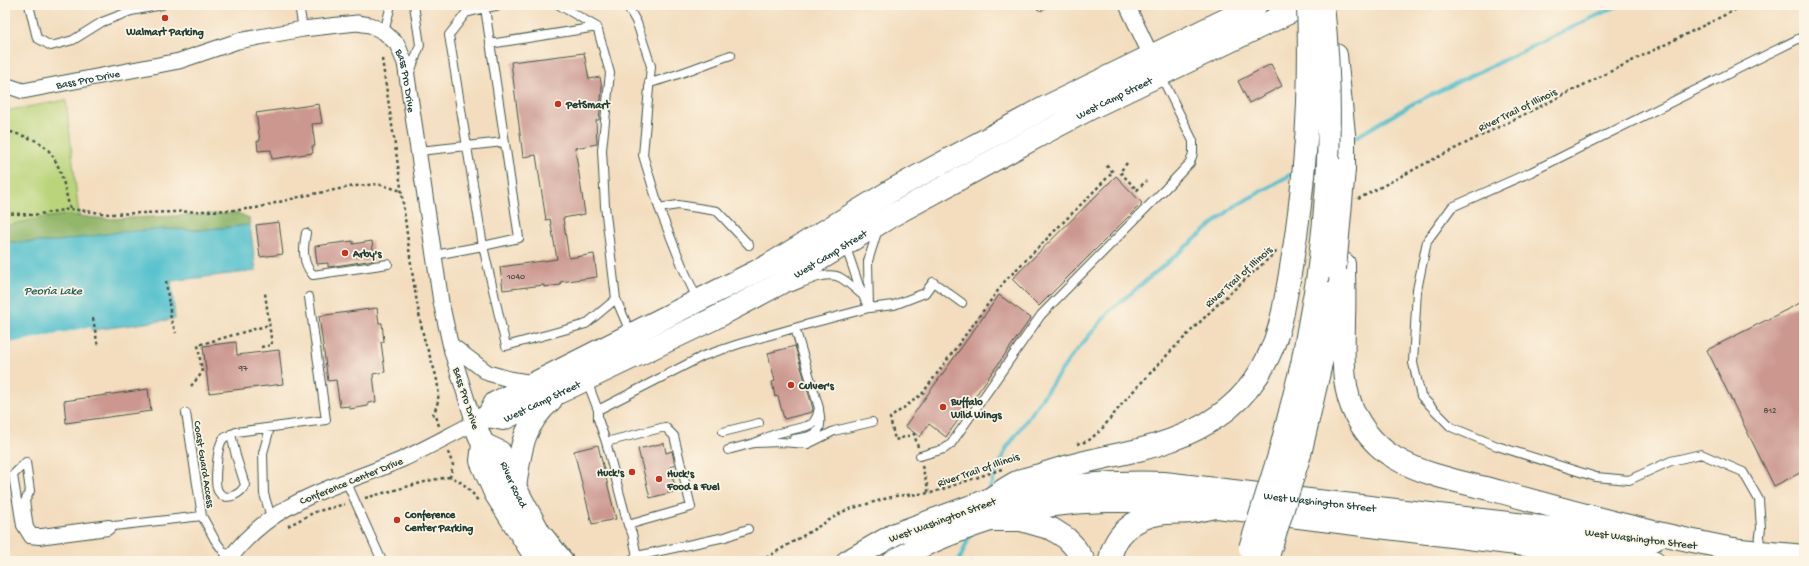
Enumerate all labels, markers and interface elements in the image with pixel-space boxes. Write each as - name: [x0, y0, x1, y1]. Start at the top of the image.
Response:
- marker: Walmart Parking: [160, 13, 170, 23]
- place label: Walmart Parking: [125, 26, 205, 40]
- street label: Bass Pro Drive: [391, 47, 416, 114]
- street label: Bass Pro Drive: [54, 68, 121, 93]
- street label: West Camp Street: [1074, 75, 1156, 123]
- street label: River Trail of Illinois: [1476, 85, 1560, 135]
- marker: PetSmart: [553, 99, 563, 109]
- place label: PetSmart: [565, 99, 611, 112]
- street label: West Camp Street: [792, 227, 871, 282]
- street label: River Trail of Illinois: [1203, 243, 1276, 311]
- marker: Arby's: [340, 248, 350, 258]
- place label: Arby's: [352, 249, 382, 261]
- house number: 1040: [506, 272, 525, 283]
- water label: Peoria Lake: [24, 285, 83, 299]
- house number: 97: [237, 364, 248, 375]
- street label: Bass Pro Drive: [449, 365, 481, 432]
- street label: West Camp Street: [502, 378, 584, 426]
- marker: Culver's: [786, 380, 796, 390]
- place label: Culver's: [798, 381, 835, 393]
- place label: Buffalo Wild Wings: [950, 396, 1002, 423]
- marker: Buffalo Wild Wings: [938, 402, 948, 412]
- house number: 812: [1764, 406, 1777, 417]
- street label: Coast Guard Access: [190, 420, 216, 510]
- street label: River Trail of Illinois: [936, 450, 1022, 491]
- street label: Conference Center Drive: [298, 455, 405, 508]
- street label: River Road: [497, 460, 530, 511]
- marker: Huck's: [627, 467, 637, 477]
- place label: Huck's: [597, 468, 625, 480]
- place label: Huck's Food & Fuel: [666, 469, 720, 494]
- marker: Huck's Food & Fuel: [654, 474, 664, 484]
- street label: West Washington Street: [1263, 491, 1378, 516]
- street label: West Washington Street: [888, 495, 999, 546]
- place label: Conference Center Parking: [404, 509, 474, 536]
- marker: Conference Center Parking: [392, 515, 402, 525]
- street label: West Washington Street: [1584, 527, 1699, 553]

